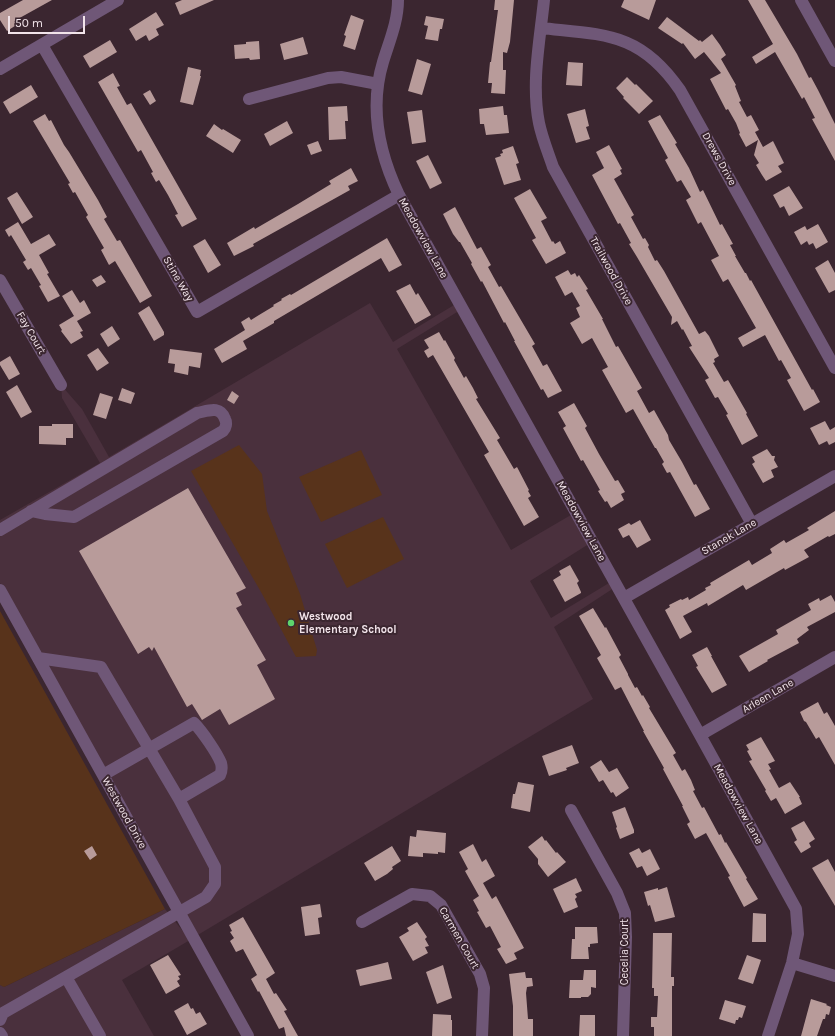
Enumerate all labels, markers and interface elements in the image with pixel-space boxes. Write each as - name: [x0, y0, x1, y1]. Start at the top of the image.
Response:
- scale bar: [10, 8, 87, 34]
- text: 50 m: [15, 16, 43, 30]
- street label: Drews Drive: [699, 130, 739, 188]
- street label: Meadowview Lane: [395, 195, 451, 281]
- street label: Trailwood Drive: [587, 235, 635, 307]
- street label: Stine Way: [160, 254, 196, 304]
- street label: Fay Court: [14, 309, 48, 357]
- street label: Meadowview Lane: [553, 478, 609, 564]
- street label: Stanek Lane: [699, 516, 759, 558]
- place label: Westwood Elementary School: [299, 610, 397, 636]
- marker: Westwood Elementary School: [286, 618, 296, 628]
- street label: Arleen Lane: [740, 676, 796, 716]
- street label: Meadowview Lane: [710, 761, 766, 847]
- street label: Westwood Drive: [99, 775, 149, 851]
- street label: Carmen Court: [436, 905, 482, 971]
- street label: Cecelia Court: [618, 919, 632, 985]

